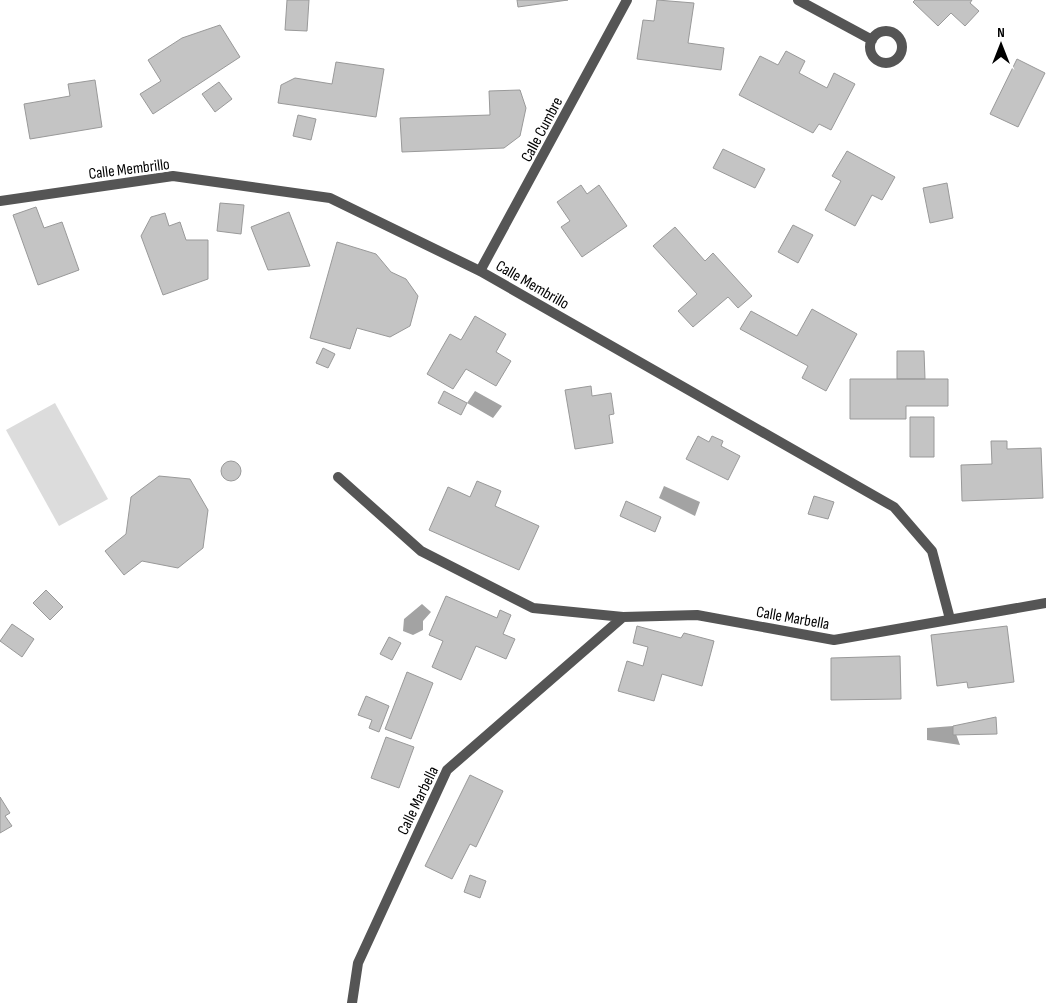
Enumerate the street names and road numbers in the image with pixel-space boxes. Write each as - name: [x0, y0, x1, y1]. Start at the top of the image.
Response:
- street label: Calle Cumbre: [517, 94, 567, 165]
- street label: Calle Membrillo: [88, 155, 171, 184]
- street label: Calle Membrillo: [492, 257, 572, 314]
- street label: Calle Marbella: [755, 603, 831, 634]
- street label: Calle Marbella: [394, 763, 443, 838]

